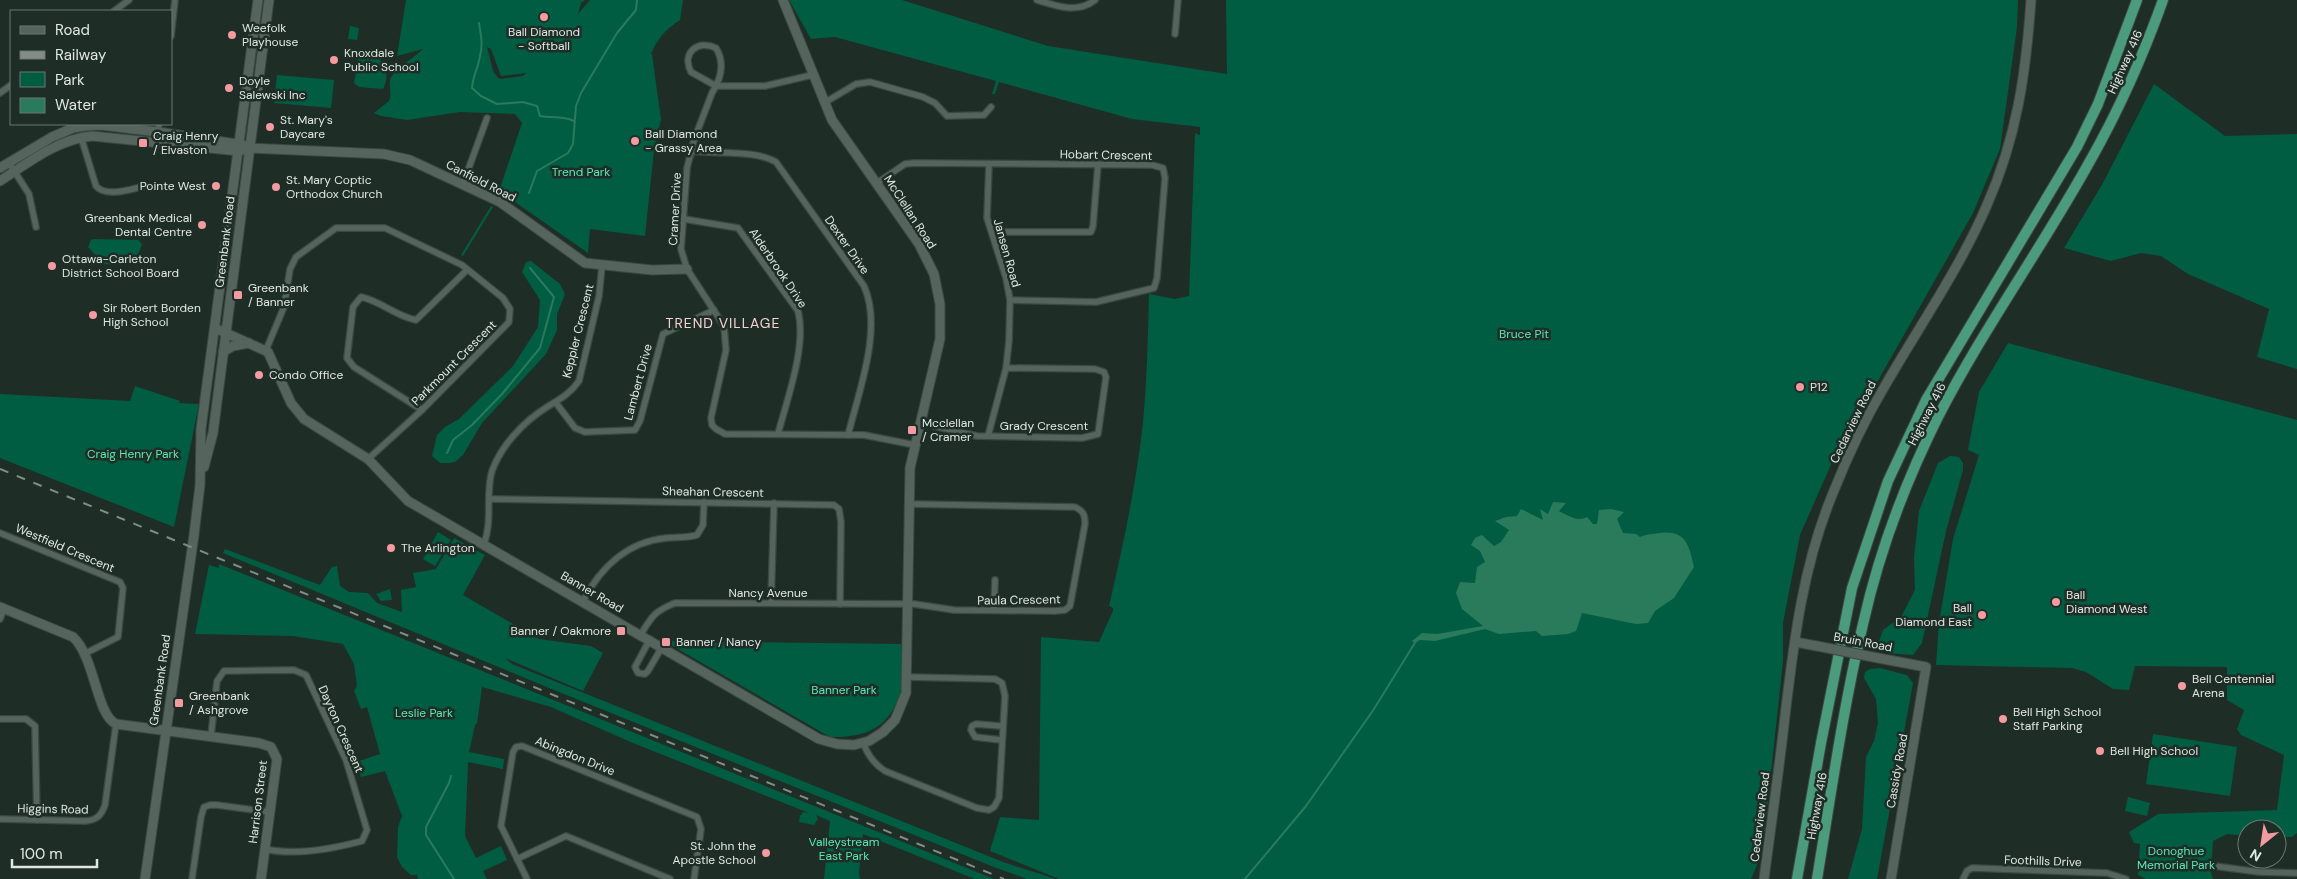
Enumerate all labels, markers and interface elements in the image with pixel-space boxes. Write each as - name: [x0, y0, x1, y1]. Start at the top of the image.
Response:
- legend: [10, 10, 172, 125]
- marker: Ball Diamond - Softball: [538, 11, 550, 23]
- text: Road: [55, 20, 90, 40]
- place label: Weefolk Playhouse: [242, 20, 299, 50]
- place label: Ball Diamond - Softball: [508, 24, 580, 54]
- street label: Highway 416: [2104, 28, 2146, 96]
- marker: Weefolk Playhouse: [226, 29, 238, 41]
- text: Railway: [55, 45, 107, 65]
- place label: Knoxdale Public School: [344, 45, 419, 75]
- marker: Knoxdale Public School: [328, 54, 340, 66]
- text: Park: [55, 70, 85, 90]
- place label: Doyle Salewski Inc: [239, 73, 306, 103]
- marker: Doyle Salewski Inc: [223, 82, 235, 94]
- text: Water: [55, 95, 97, 115]
- place label: St. Mary's Daycare: [280, 112, 333, 142]
- marker: St. Mary's Daycare: [264, 121, 276, 133]
- place label: Ball Diamond - Grassy Area: [645, 126, 722, 156]
- place label: Craig Henry / Elvaston: [153, 128, 219, 158]
- marker: Ball Diamond - Grassy Area: [629, 135, 641, 147]
- marker: Craig Henry / Elvaston: [137, 137, 149, 149]
- street label: Hobart Crescent: [1060, 146, 1153, 164]
- street label: Canfield Road: [443, 156, 519, 206]
- park label: Trend Park: [552, 164, 610, 180]
- place label: St. Mary Coptic Orthodox Church: [286, 172, 382, 202]
- street label: Cramer Drive: [665, 172, 685, 246]
- street label: McClellan Road: [880, 172, 940, 252]
- place label: Pointe West: [140, 178, 206, 194]
- marker: Pointe West: [210, 180, 222, 192]
- marker: St. Mary Coptic Orthodox Church: [270, 181, 282, 193]
- street label: Greenbank Road: [211, 195, 239, 289]
- place label: Greenbank Medical Dental Centre: [85, 210, 192, 240]
- street label: Dexter Drive: [821, 212, 873, 278]
- street label: Jansen Road: [990, 217, 1024, 289]
- marker: Greenbank Medical Dental Centre: [196, 219, 208, 231]
- street label: Alderbrook Drive: [745, 225, 811, 311]
- place label: Ottawa-Carleton District School Board: [62, 251, 179, 281]
- marker: Ottawa-Carleton District School Board: [46, 260, 58, 272]
- place label: Greenbank / Banner: [248, 280, 309, 310]
- street label: Keppler Crescent: [559, 282, 598, 380]
- marker: Greenbank / Banner: [232, 289, 244, 301]
- place label: Sir Robert Borden High School: [103, 300, 201, 330]
- marker: Sir Robert Borden High School: [87, 309, 99, 321]
- district label: TREND VILLAGE: [666, 314, 780, 332]
- street label: Parkmount Crescent: [408, 317, 500, 409]
- park label: Bruce Pit: [1499, 326, 1549, 342]
- street label: Lambert Drive: [620, 342, 656, 422]
- place label: Condo Office: [269, 367, 343, 383]
- marker: Condo Office: [253, 369, 265, 381]
- street label: Cedarview Road: [1826, 378, 1880, 466]
- place label: P12: [1810, 379, 1828, 395]
- street label: Highway 416: [1904, 380, 1950, 448]
- marker: P12: [1794, 381, 1806, 393]
- place label: Mcclellan / Cramer: [922, 415, 974, 445]
- street label: Grady Crescent: [1000, 418, 1088, 434]
- marker: Mcclellan / Cramer: [906, 424, 918, 436]
- park label: Craig Henry Park: [87, 446, 179, 462]
- street label: Sheahan Crescent: [662, 483, 764, 501]
- street label: Westfield Crescent: [13, 520, 117, 576]
- place label: The Arlington: [401, 540, 475, 556]
- marker: The Arlington: [385, 542, 397, 554]
- street label: Banner Road: [558, 568, 626, 616]
- street label: Nancy Avenue: [728, 585, 808, 601]
- place label: Ball Diamond West: [2066, 587, 2148, 617]
- street label: Paula Crescent: [977, 591, 1061, 609]
- marker: Ball Diamond West: [2050, 596, 2062, 608]
- place label: Ball Diamond East: [1895, 600, 1972, 630]
- marker: Ball Diamond East: [1976, 609, 1988, 621]
- place label: Banner / Oakmore: [510, 623, 611, 639]
- marker: Banner / Oakmore: [615, 625, 627, 637]
- street label: Bruin Road: [1832, 628, 1894, 656]
- street label: Greenbank Road: [146, 633, 174, 727]
- place label: Banner / Nancy: [676, 634, 761, 650]
- marker: Banner / Nancy: [660, 636, 672, 648]
- place label: Bell Centennial Arena: [2192, 671, 2274, 701]
- marker: Bell Centennial Arena: [2176, 680, 2188, 692]
- park label: Banner Park: [811, 682, 877, 698]
- street label: Dayton Crescent: [315, 683, 368, 775]
- place label: Greenbank / Ashgrove: [189, 688, 250, 718]
- marker: Greenbank / Ashgrove: [173, 697, 185, 709]
- place label: Bell High School Staff Parking: [2013, 704, 2101, 734]
- park label: Leslie Park: [395, 705, 453, 721]
- marker: Bell High School Staff Parking: [1997, 713, 2009, 725]
- street label: Cassidy Road: [1883, 732, 1911, 810]
- street label: Abingdon Drive: [533, 733, 617, 779]
- place label: Bell High School: [2110, 743, 2198, 759]
- marker: Bell High School: [2094, 745, 2106, 757]
- street label: Harrison Street: [245, 759, 271, 845]
- street label: Cedarview Road: [1747, 771, 1773, 863]
- street label: Highway 416: [1803, 771, 1831, 841]
- street label: Higgins Road: [17, 800, 89, 818]
- north arrow: [2237, 819, 2287, 869]
- park label: Valleystream East Park: [809, 834, 879, 864]
- scale bar: [12, 836, 98, 868]
- place label: St. John the Apostle School: [673, 838, 756, 868]
- park label: Donoghue Memorial Park: [2137, 843, 2215, 873]
- text: 100 m: [20, 844, 63, 864]
- text: N: [2247, 845, 2264, 866]
- marker: St. John the Apostle School: [760, 847, 772, 859]
- street label: Foothills Drive: [2004, 852, 2082, 870]

